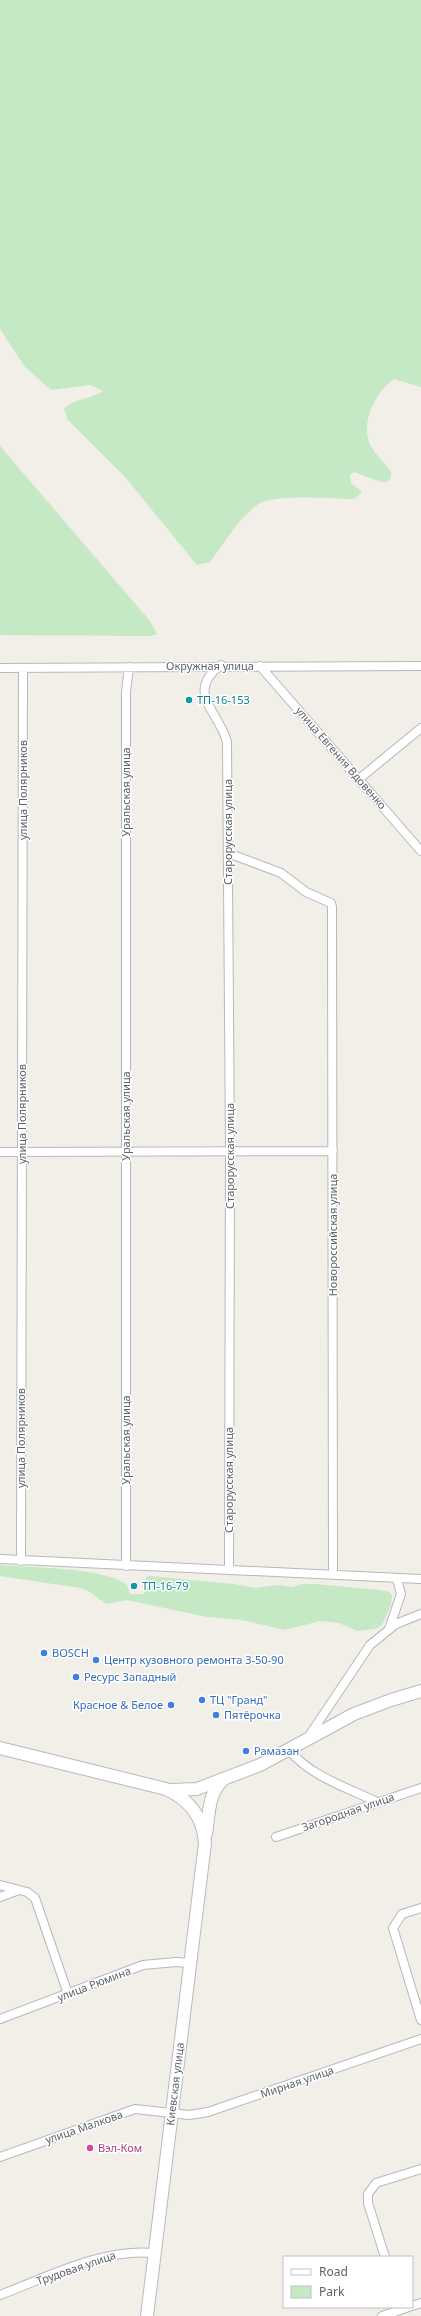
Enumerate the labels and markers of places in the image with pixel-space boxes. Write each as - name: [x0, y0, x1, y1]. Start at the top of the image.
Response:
- place label: ТП-16-153: [197, 692, 250, 707]
- marker: ТП-16-153: [184, 695, 194, 705]
- place label: ТП-16-79: [142, 1578, 188, 1593]
- marker: ТП-16-79: [129, 1581, 139, 1591]
- place label: BOSCH: [52, 1645, 89, 1660]
- marker: BOSCH: [39, 1648, 49, 1658]
- place label: Центр кузовного ремонта 3-50-90: [104, 1652, 284, 1667]
- marker: Центр кузовного ремонта 3-50-90: [91, 1655, 101, 1665]
- place label: Ресурс Западный: [84, 1669, 176, 1684]
- marker: Ресурс Западный: [71, 1672, 81, 1682]
- place label: ТЦ "Гранд": [210, 1692, 268, 1707]
- marker: ТЦ "Гранд": [197, 1695, 207, 1705]
- place label: Красное & Белое: [73, 1697, 163, 1712]
- marker: Красное & Белое: [166, 1700, 176, 1710]
- place label: Пятёрочка: [224, 1707, 281, 1722]
- marker: Пятёрочка: [211, 1710, 221, 1720]
- place label: Рамазан: [254, 1743, 299, 1758]
- marker: Рамазан: [241, 1746, 251, 1756]
- place label: Вэл-Ком: [98, 2140, 142, 2155]
- marker: Вэл-Ком: [85, 2143, 95, 2153]

